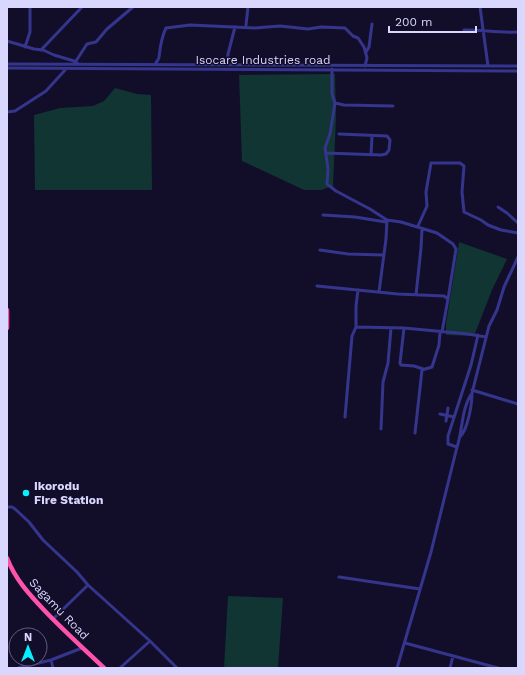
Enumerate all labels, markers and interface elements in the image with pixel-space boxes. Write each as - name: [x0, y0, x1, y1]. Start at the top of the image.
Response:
- scale bar: [389, 8, 476, 34]
- text: 200 m: [395, 15, 432, 29]
- street label: Isocare Industries road: [195, 53, 331, 67]
- place label: Ikorodu Fire Station: [34, 479, 103, 507]
- marker: Ikorodu Fire Station: [21, 488, 31, 498]
- street label: Sagamu Road: [26, 575, 92, 643]
- north arrow: [8, 627, 48, 667]
- text: N: [24, 631, 32, 644]

